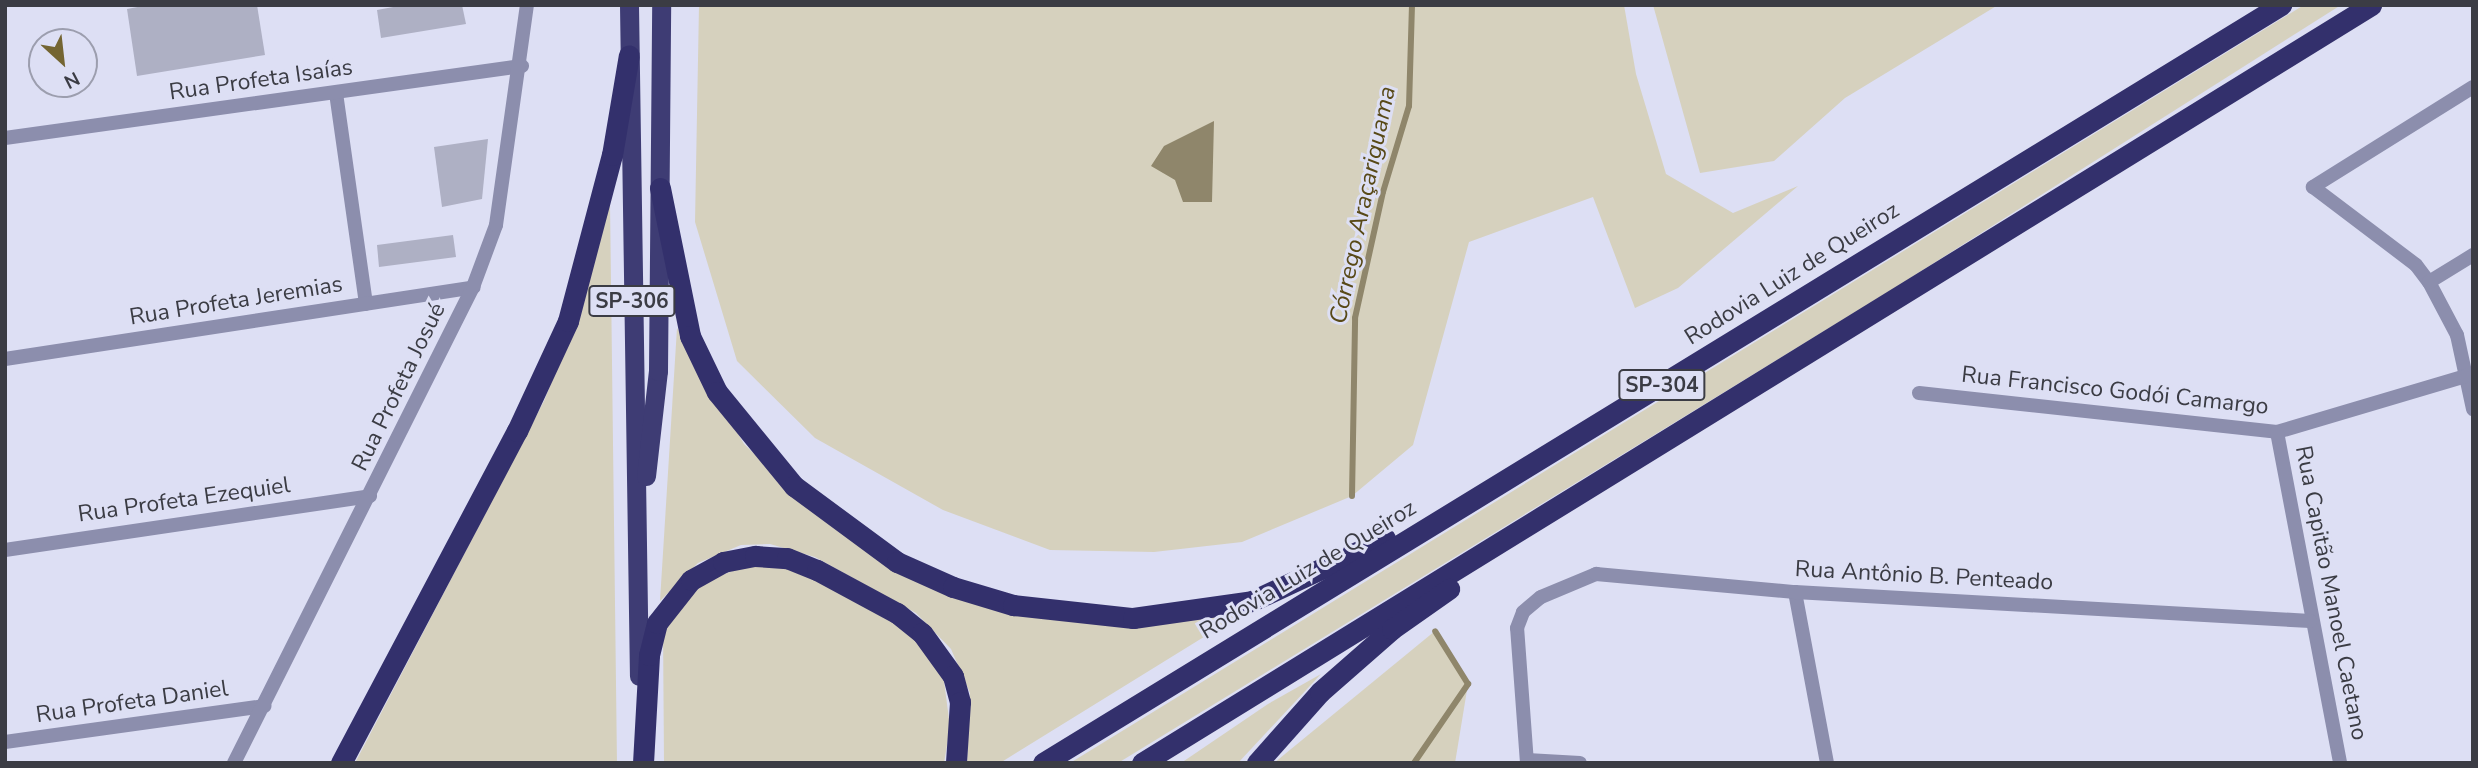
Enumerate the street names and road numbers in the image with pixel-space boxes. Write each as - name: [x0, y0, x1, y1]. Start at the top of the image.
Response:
- street label: Rua Profeta Isaías: [168, 53, 354, 107]
- street label: Rodovia Luiz de Queiroz: [1680, 197, 1904, 351]
- street label: Rua Profeta Jeremias: [127, 271, 345, 331]
- road number: SP-306: [588, 284, 676, 318]
- street label: Rua Profeta Josué: [346, 298, 452, 476]
- street label: Rua Francisco Godói Camargo: [1960, 361, 2270, 421]
- road number: SP-304: [1618, 368, 1706, 402]
- street label: Rua Capitão Manoel Caetano: [2289, 443, 2373, 743]
- street label: Rua Profeta Ezequiel: [76, 471, 292, 529]
- street label: Rodovia Luiz de Queiroz: [1195, 494, 1421, 646]
- street label: Rua Antônio B. Penteado: [1794, 555, 2054, 597]
- street label: Rua Profeta Daniel: [34, 675, 230, 729]

